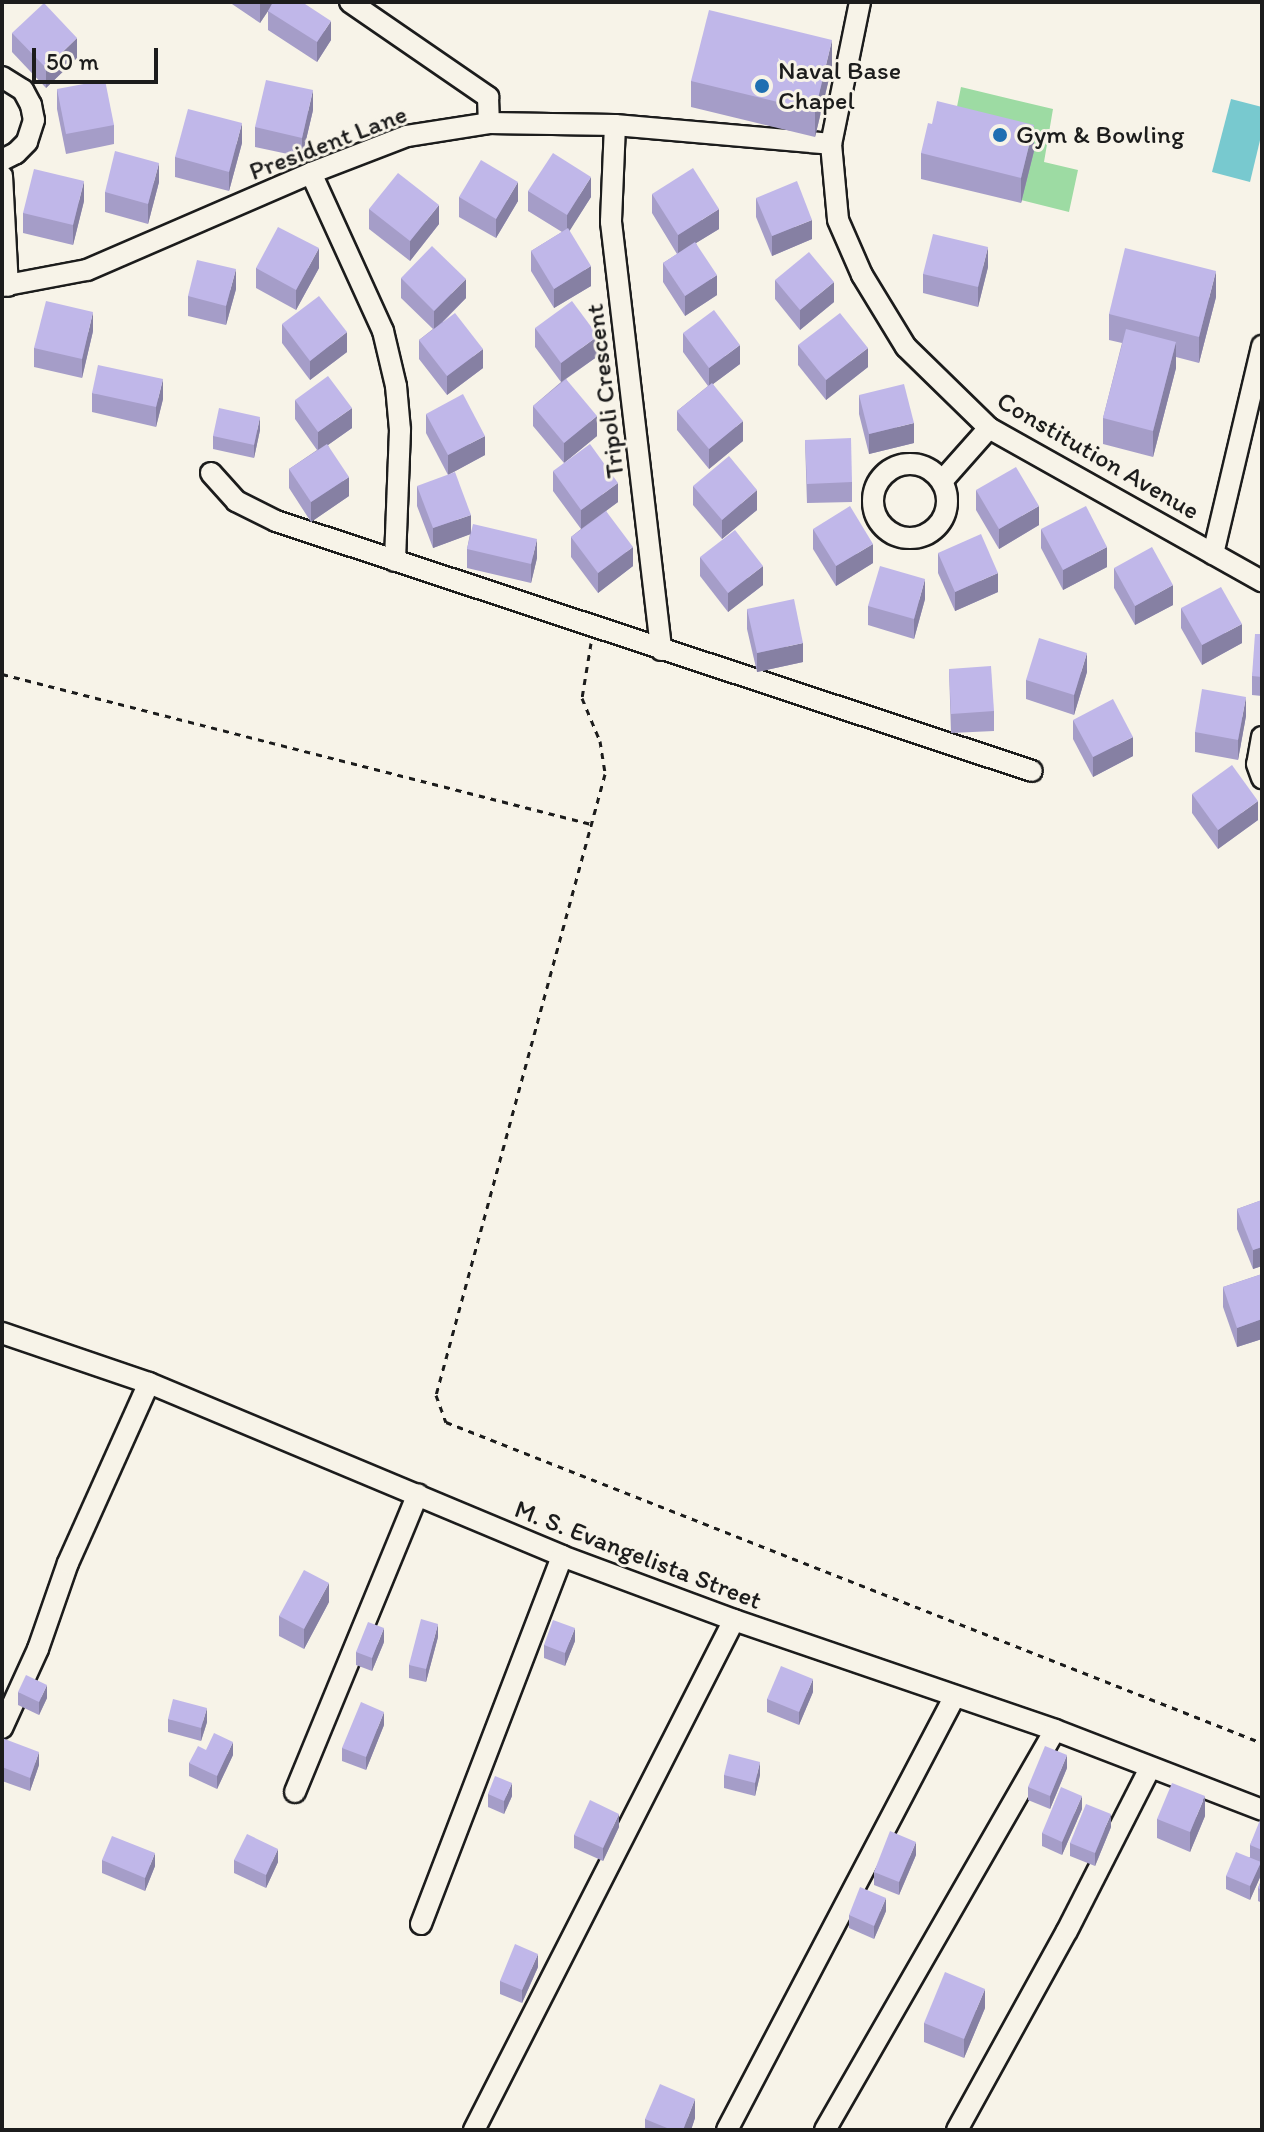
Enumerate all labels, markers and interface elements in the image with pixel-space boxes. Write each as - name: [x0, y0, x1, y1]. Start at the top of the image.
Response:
- scale bar: [36, 32, 162, 82]
- text: 50 m: [46, 47, 99, 76]
- place label: Naval Base Chapel: [778, 55, 901, 116]
- marker: Naval Base Chapel: [753, 77, 771, 95]
- street label: President Lane: [245, 99, 411, 187]
- place label: Gym & Bowling: [1016, 119, 1185, 151]
- marker: Gym & Bowling: [991, 126, 1009, 144]
- street label: Tripoli Crescent: [579, 302, 631, 480]
- street label: Constitution Avenue: [991, 385, 1205, 527]
- street label: M. S. Evangelista Street: [510, 1493, 766, 1617]

